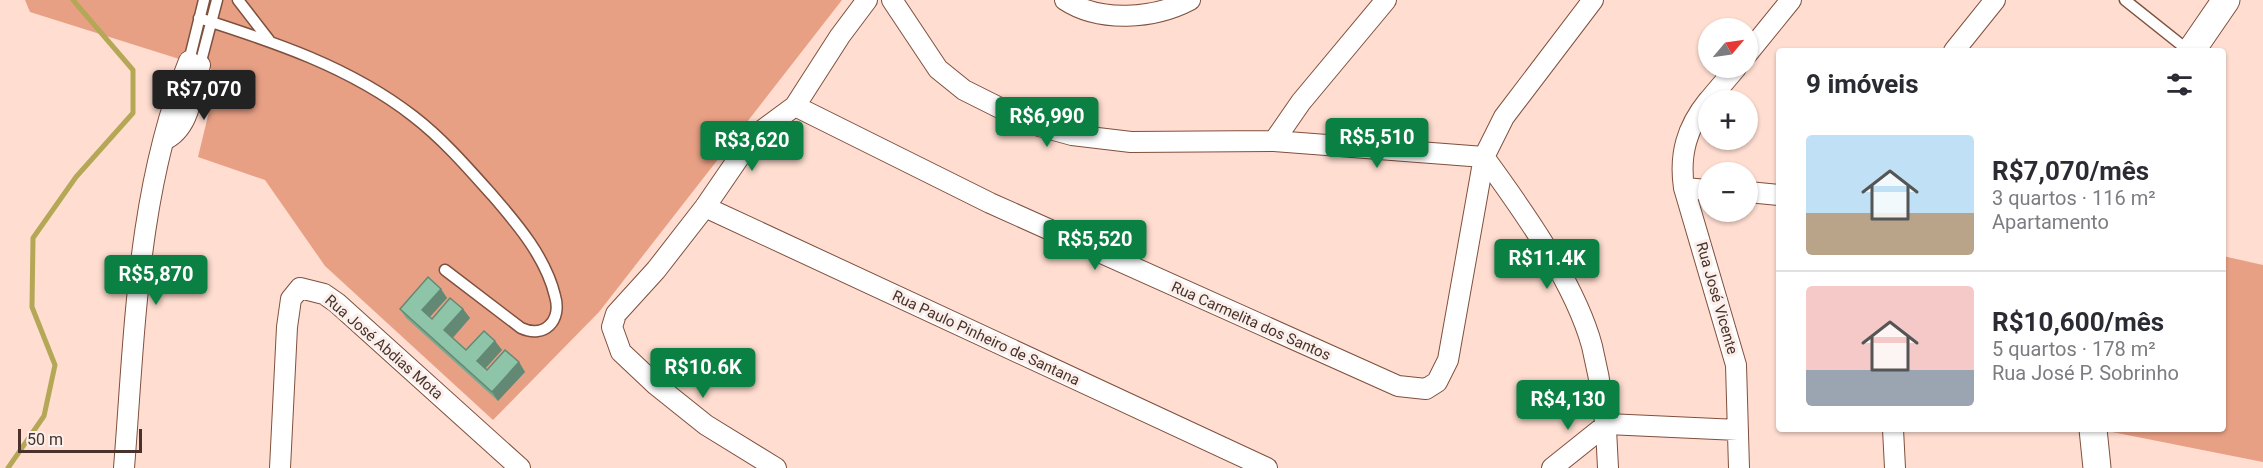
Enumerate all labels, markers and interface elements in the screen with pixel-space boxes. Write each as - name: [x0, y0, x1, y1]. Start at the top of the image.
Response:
- north arrow: [1698, 18, 1758, 78]
- map controls: [1698, 18, 1758, 222]
- icon: filters: [2163, 68, 2196, 101]
- text: 9 imóveis: [1806, 69, 1919, 99]
- pin: R$7,070: [149, 70, 259, 121]
- text: R$7,070: [166, 77, 242, 101]
- button: +: [1698, 90, 1758, 150]
- pin: R$6,990: [992, 97, 1102, 148]
- text: R$6,990: [1009, 104, 1085, 128]
- pin: R$5,510: [1322, 118, 1432, 169]
- pin: R$3,620: [697, 121, 807, 172]
- text: R$5,510: [1339, 125, 1415, 149]
- text: R$3,620: [714, 128, 790, 152]
- text: R$7,070/mês: [1992, 156, 2149, 186]
- icon: home: [1854, 159, 1926, 231]
- button: −: [1698, 162, 1758, 222]
- text: 3 quartos · 116 m²: [1992, 186, 2156, 210]
- text: Apartamento: [1992, 210, 2109, 234]
- pin: R$5,520: [1040, 220, 1150, 271]
- text: R$5,520: [1057, 227, 1133, 251]
- pin: R$11.4K: [1492, 239, 1602, 290]
- street label: Rua José Vicente: [1692, 240, 1742, 356]
- text: R$11.4K: [1508, 246, 1586, 270]
- pin: R$5,870: [101, 255, 211, 306]
- text: R$5,870: [118, 262, 194, 286]
- street label: Rua Carmelita dos Santos: [1169, 278, 1333, 364]
- street label: Rua Paulo Pinheiro de Santana: [889, 287, 1083, 389]
- street label: Rua José Abdias Mota: [321, 291, 447, 403]
- text: R$10,600/mês: [1992, 307, 2164, 337]
- icon: home: [1854, 310, 1926, 382]
- text: 5 quartos · 178 m²: [1992, 337, 2156, 361]
- pin: R$10.6K: [648, 348, 758, 399]
- text: R$10.6K: [664, 355, 742, 379]
- text: Rua José P. Sobrinho: [1992, 361, 2179, 385]
- pin: R$4,130: [1513, 380, 1623, 431]
- text: R$4,130: [1530, 387, 1606, 411]
- scale bar: [18, 426, 142, 454]
- text: 50 m: [27, 430, 63, 449]

